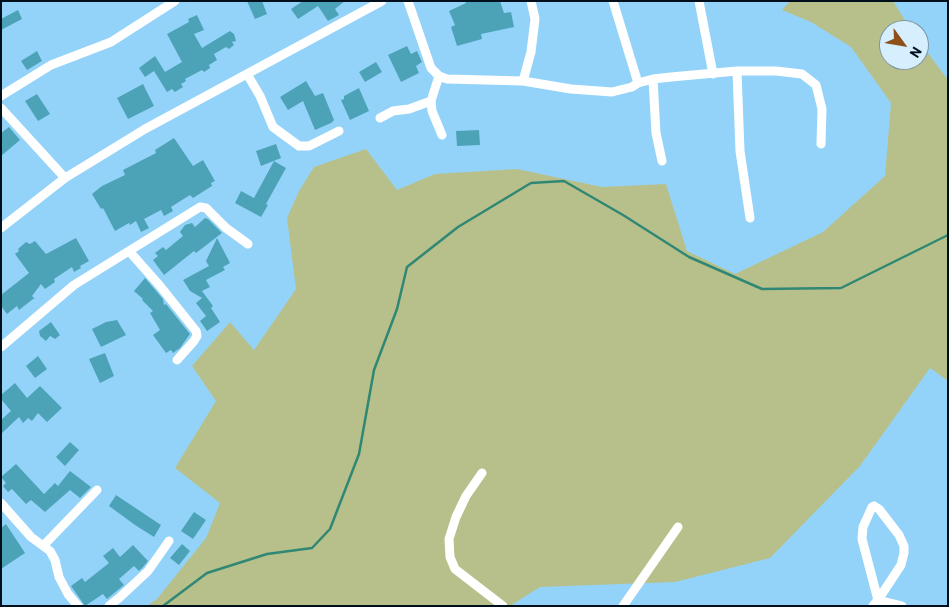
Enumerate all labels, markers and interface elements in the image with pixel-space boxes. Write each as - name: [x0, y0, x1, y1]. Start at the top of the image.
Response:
- north arrow: [879, 20, 929, 70]
- text: N: [907, 44, 926, 61]

